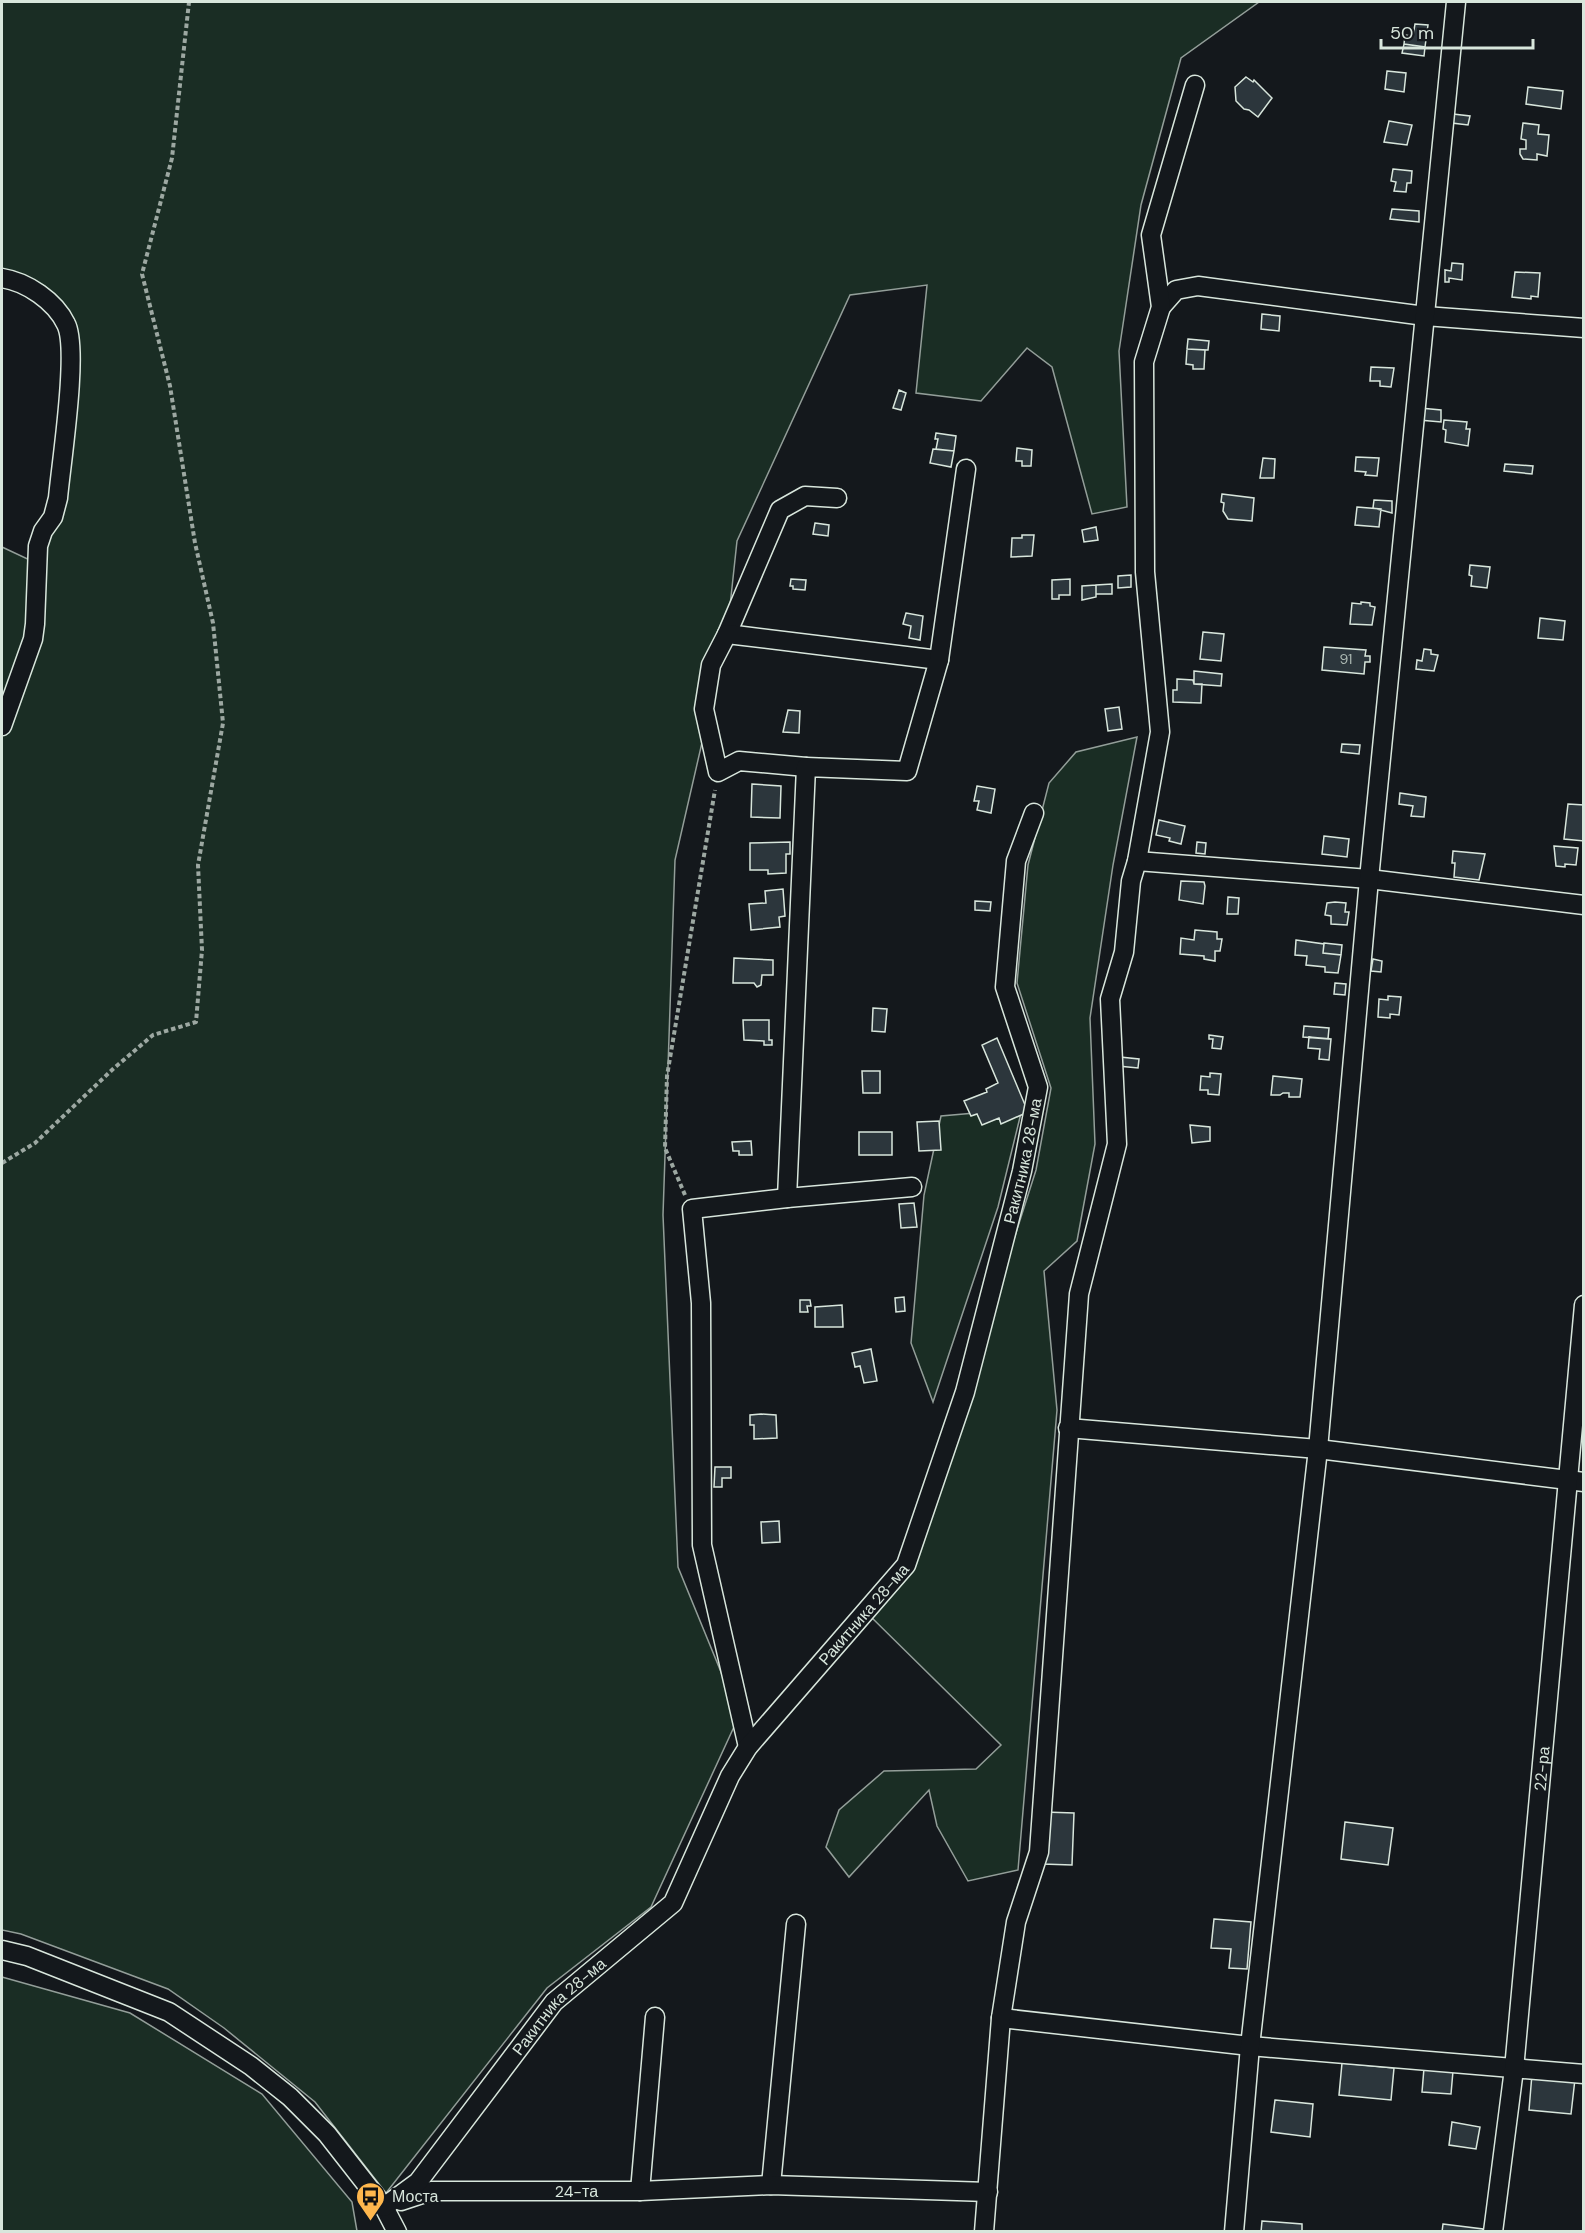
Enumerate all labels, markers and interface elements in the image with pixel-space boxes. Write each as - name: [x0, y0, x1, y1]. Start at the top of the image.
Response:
- scale bar: [1381, 12, 1532, 50]
- text: 50 m: [1390, 21, 1434, 45]
- house number: 91: [1340, 650, 1352, 668]
- street label: Ракитника 28-ма: [998, 1096, 1046, 1226]
- street label: Ракитника 28-ма: [814, 1559, 913, 1669]
- street label: 22-ра: [1529, 1745, 1554, 1792]
- street label: Ракитника 28-ма: [507, 1953, 610, 2059]
- bus stop icon: Моста: [355, 2180, 387, 2222]
- street label: 24-та: [555, 2181, 598, 2202]
- place label: Моста: [392, 2186, 439, 2207]

